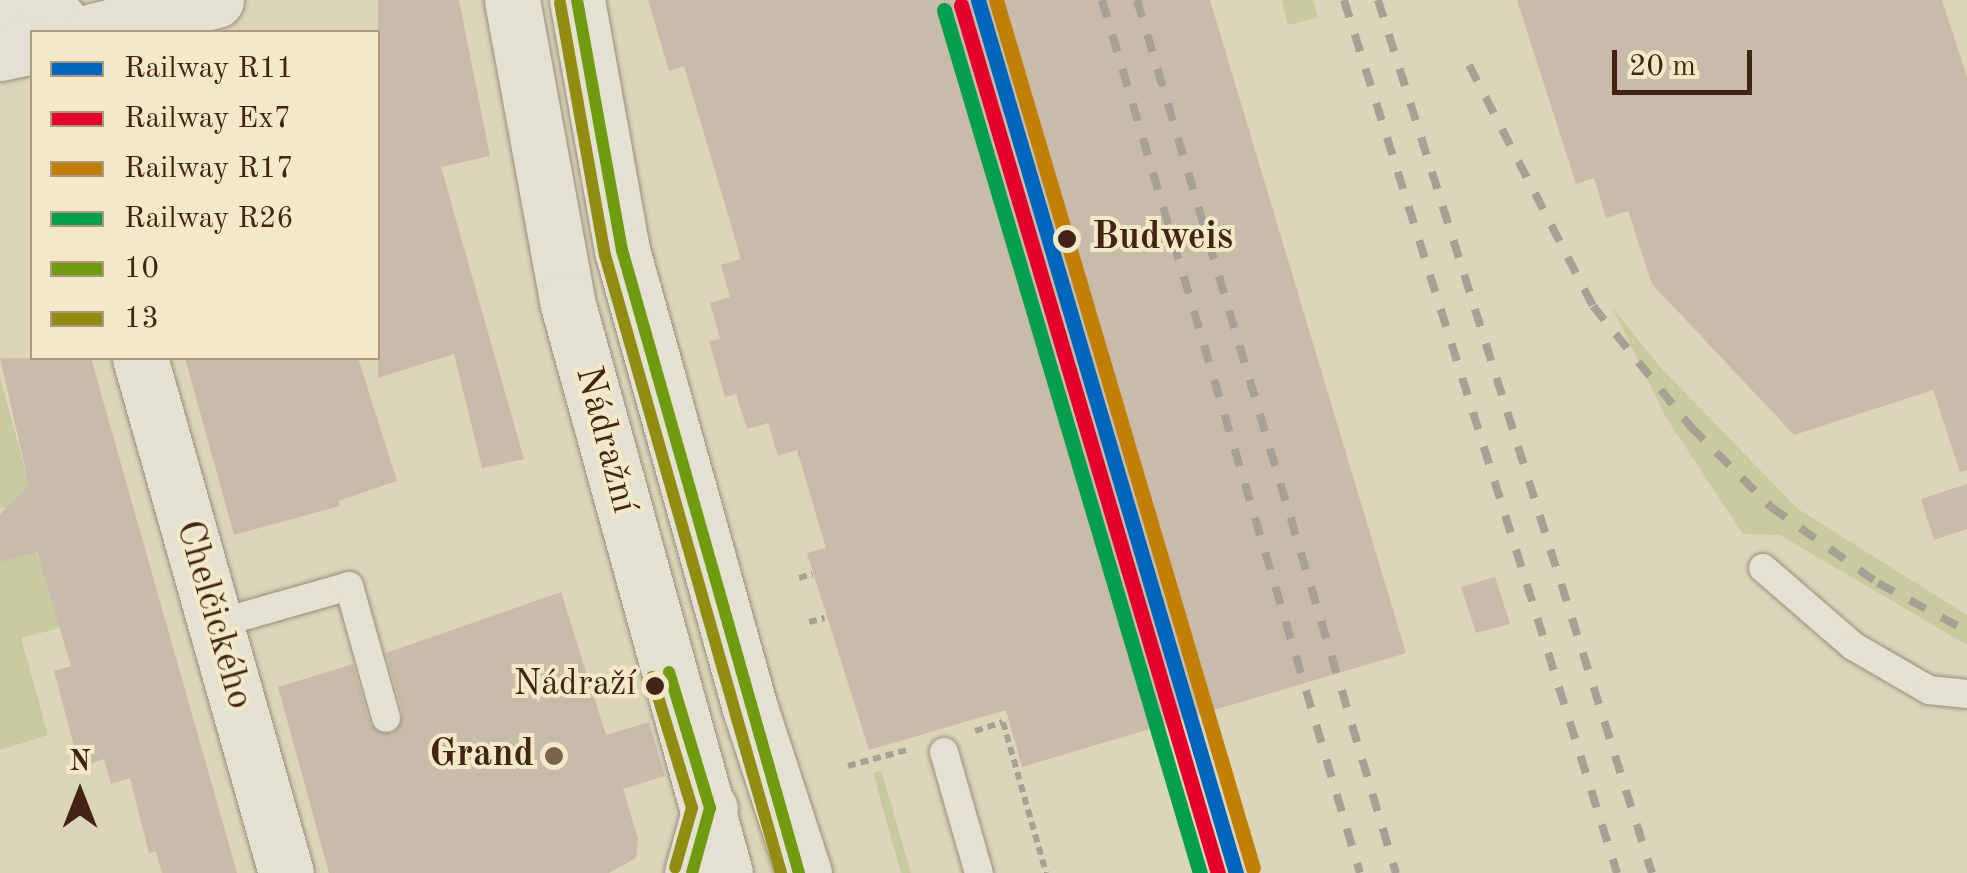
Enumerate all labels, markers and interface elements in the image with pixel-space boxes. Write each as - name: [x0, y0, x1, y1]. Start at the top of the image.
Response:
- legend: [30, 30, 380, 360]
- scale bar: [1617, 30, 1757, 92]
- text: 20 m: [1629, 52, 1696, 82]
- text: Railway R11: [124, 54, 294, 84]
- text: Railway Ex7: [124, 104, 291, 134]
- text: Railway R17: [124, 154, 294, 184]
- text: Railway R26: [124, 204, 294, 234]
- place label: Budweis: [1092, 216, 1233, 262]
- marker: Budweis: [1051, 223, 1083, 255]
- text: 10: [124, 254, 159, 284]
- text: 13: [124, 304, 159, 334]
- street label: Nádražní: [564, 362, 646, 518]
- street label: Chelčického: [164, 515, 262, 715]
- place label: Nádraží: [514, 664, 636, 708]
- marker: Nádraží: [645, 676, 665, 696]
- place label: Grand: [429, 733, 534, 779]
- north arrow: [30, 743, 130, 843]
- marker: Grand: [543, 745, 565, 767]
- text: N: [69, 749, 91, 777]

